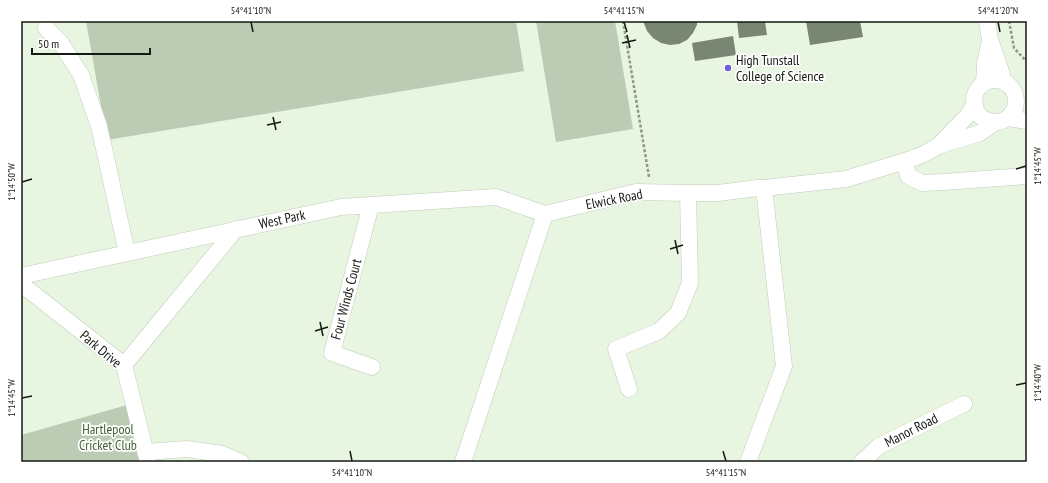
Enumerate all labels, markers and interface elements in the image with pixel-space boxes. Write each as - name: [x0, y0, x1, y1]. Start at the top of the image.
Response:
- text: 54°41'10"N: [231, 4, 271, 17]
- text: 54°41'15"N: [604, 4, 644, 17]
- text: 54°41'20"N: [978, 4, 1018, 17]
- scale bar: [32, 30, 150, 56]
- text: 50 m: [38, 36, 59, 51]
- place label: High Tunstall College of Science: [736, 51, 824, 85]
- marker: High Tunstall College of Science: [723, 63, 733, 73]
- text: 1°14'45"W: [1031, 147, 1044, 185]
- text: 1°14'50"W: [5, 163, 18, 201]
- street label: Elwick Road: [584, 185, 644, 213]
- street label: West Park: [257, 205, 307, 233]
- street label: Four Winds Court: [327, 256, 365, 341]
- street label: Park Drive: [76, 326, 126, 372]
- text: 1°14'40"W: [1031, 364, 1044, 402]
- text: 1°14'45"W: [5, 379, 18, 417]
- street label: Manor Road: [881, 409, 941, 451]
- park label: Hartlepool Cricket Club: [79, 420, 137, 454]
- text: 54°41'10"N: [332, 466, 372, 479]
- text: 54°41'15"N: [706, 466, 746, 479]

